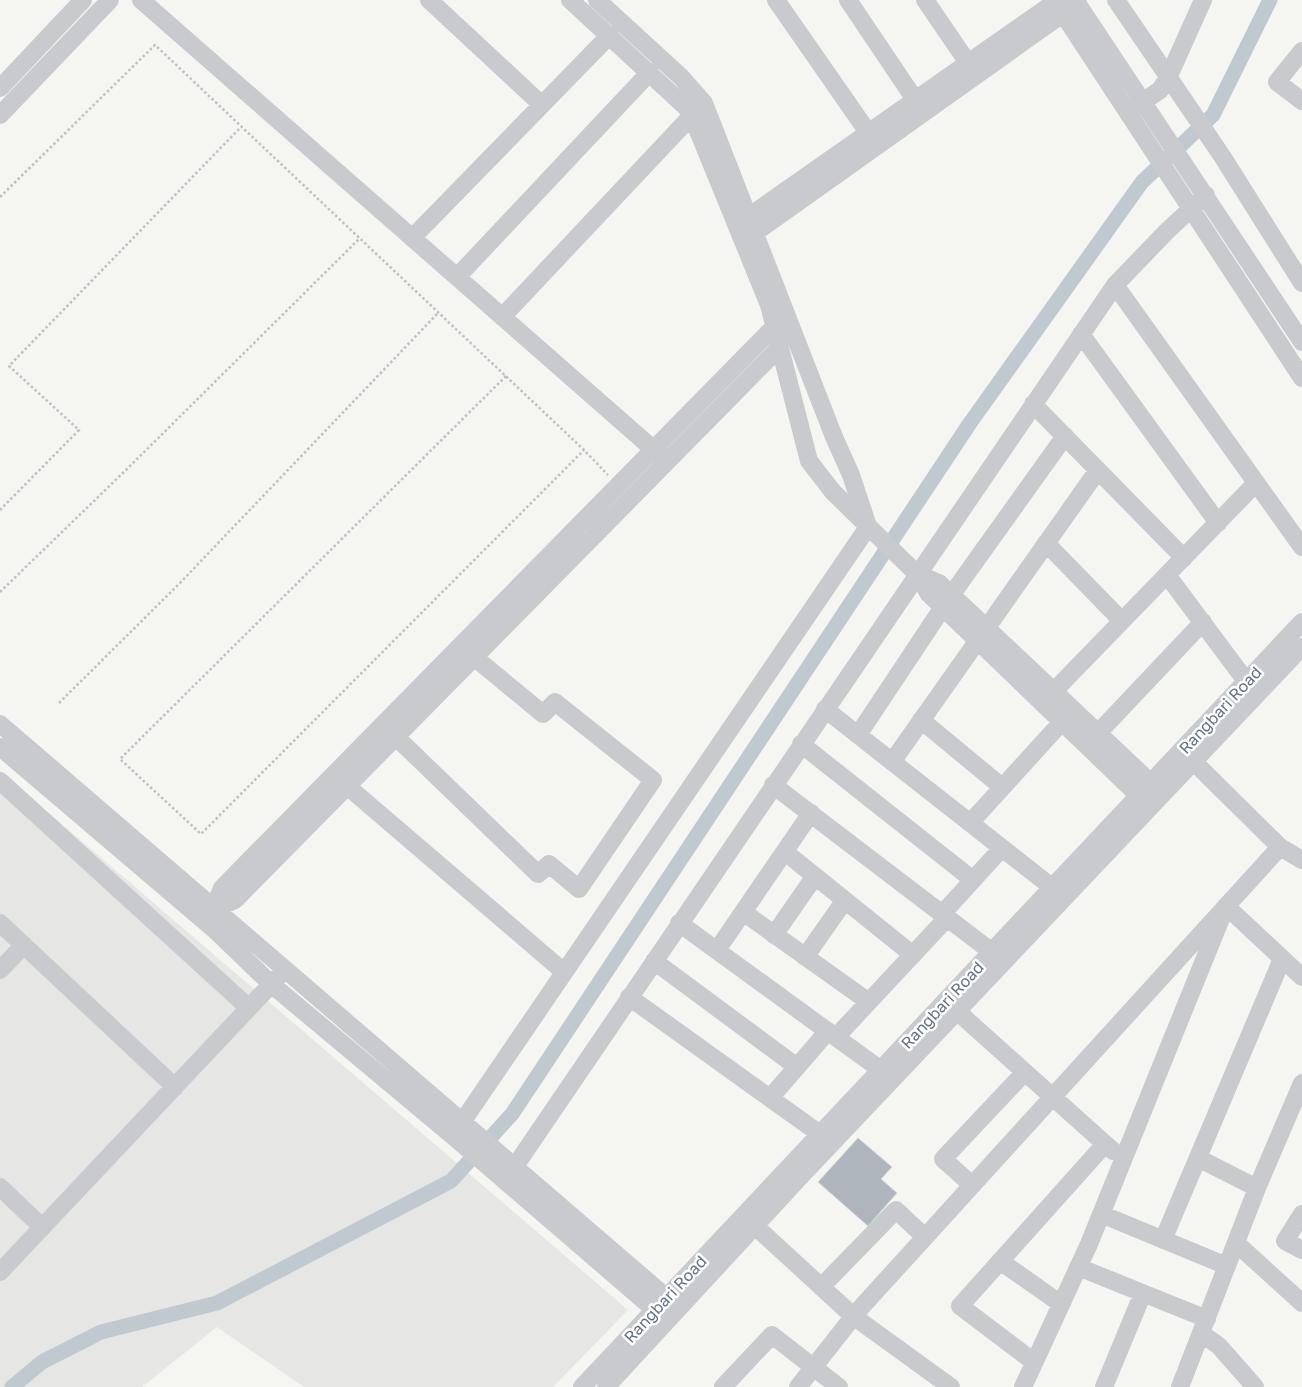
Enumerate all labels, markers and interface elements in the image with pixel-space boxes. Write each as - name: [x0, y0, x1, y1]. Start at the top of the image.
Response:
- street label: Rangbari Road: [1174, 662, 1266, 758]
- street label: Rangbari Road: [896, 957, 988, 1053]
- street label: Rangbari Road: [619, 1251, 711, 1347]

